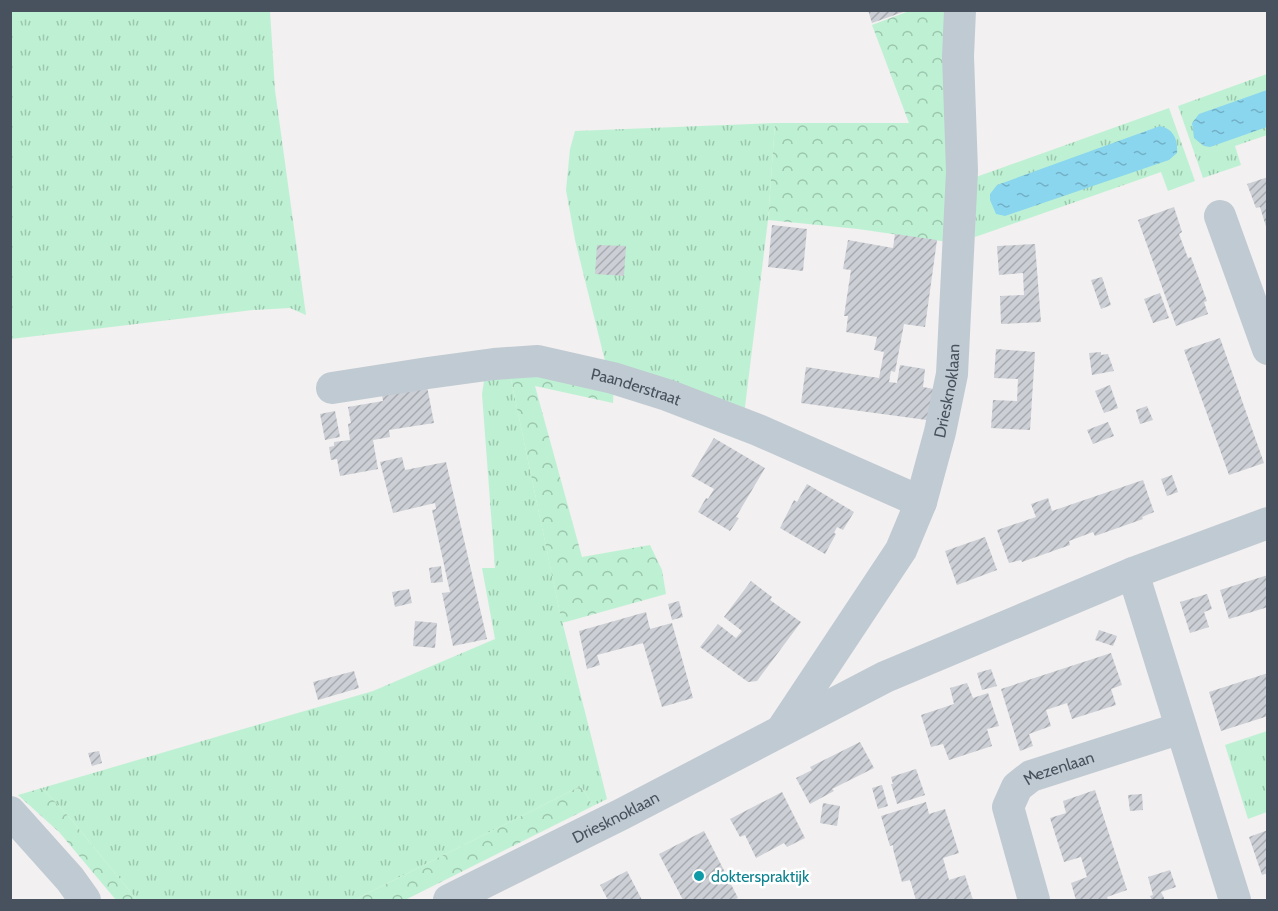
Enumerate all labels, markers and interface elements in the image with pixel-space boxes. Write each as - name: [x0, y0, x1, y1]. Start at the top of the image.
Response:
- street label: Driesknoklaan: [930, 343, 963, 440]
- street label: Paanderstraat: [589, 364, 684, 410]
- street label: Mezenlaan: [1019, 747, 1097, 789]
- street label: Driesknoklaan: [569, 787, 662, 847]
- place label: dokterspraktijk: [711, 867, 810, 886]
- marker: dokterspraktijk: [692, 869, 706, 883]

